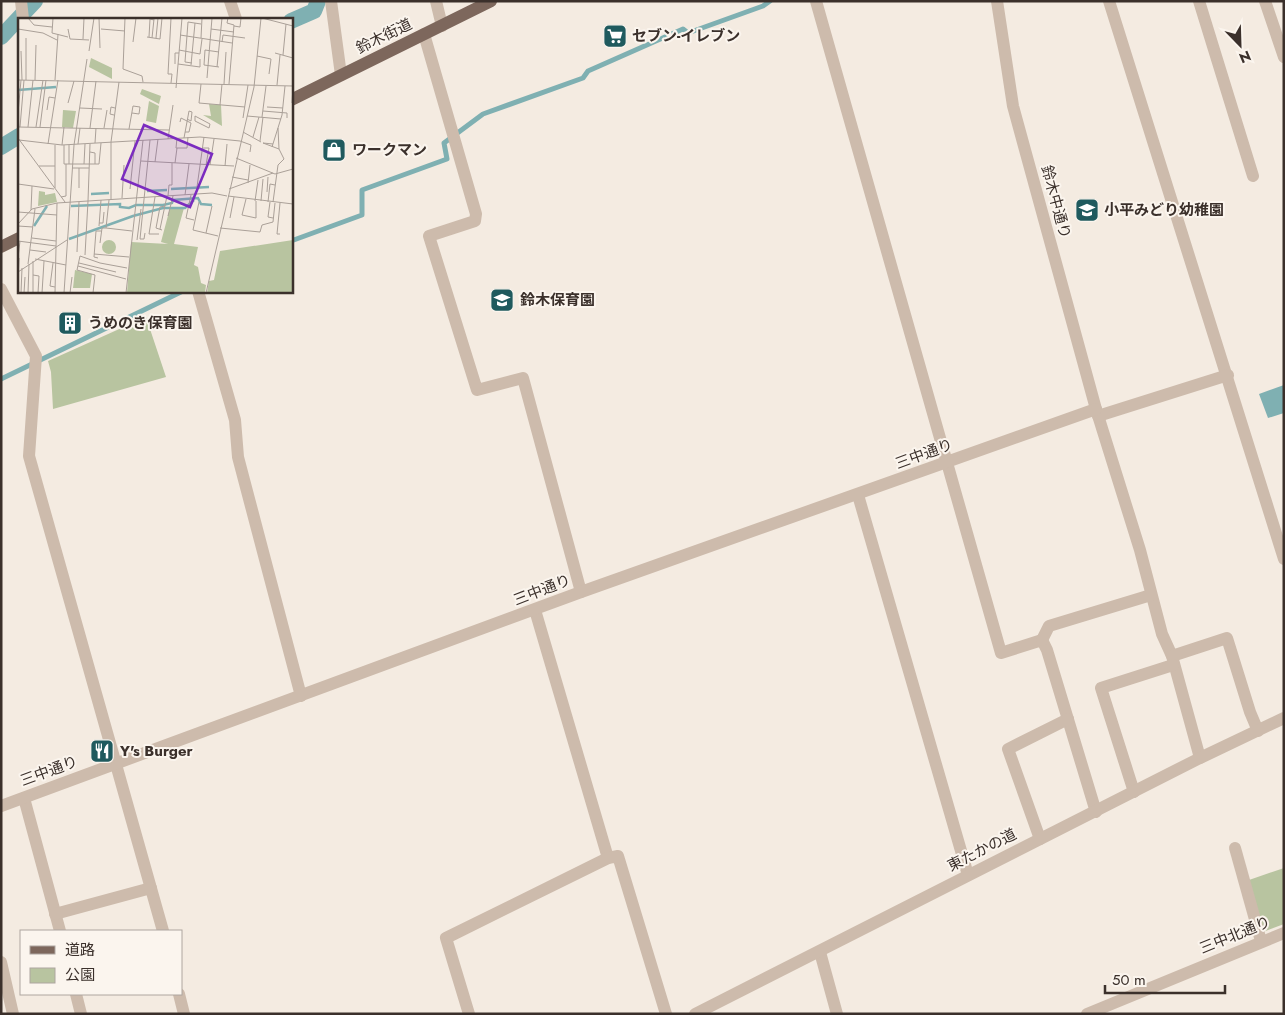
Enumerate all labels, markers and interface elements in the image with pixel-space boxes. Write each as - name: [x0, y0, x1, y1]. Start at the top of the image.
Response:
- street label: 鈴木街道: [352, 13, 416, 59]
- inset map: [18, 18, 292, 292]
- north arrow: [1215, 20, 1265, 70]
- supermarket icon: セブン-イレブン: [602, 23, 628, 49]
- place label: セブン-イレブン: [632, 25, 740, 47]
- text: N: [1236, 46, 1254, 68]
- shop icon: ワークマン: [321, 137, 347, 163]
- place label: ワークマン: [352, 139, 427, 161]
- street label: 鈴木中通り: [1036, 163, 1076, 241]
- school or university icon: 小平みどり幼稚園: [1074, 197, 1100, 223]
- place label: 小平みどり幼稚園: [1104, 199, 1224, 221]
- school or university icon: 鈴木保育園: [489, 287, 515, 313]
- place label: 鈴木保育園: [520, 289, 595, 311]
- building icon: うめのき保育園: [57, 310, 83, 336]
- place label: うめのき保育園: [88, 312, 193, 334]
- street label: 三中通り: [892, 433, 956, 475]
- street label: 三中通り: [510, 569, 574, 611]
- restaurant icon: Y's Burger: [89, 738, 115, 764]
- place label: Y's Burger: [119, 740, 194, 762]
- street label: 三中通り: [17, 750, 81, 792]
- street label: 東たかの道: [944, 823, 1020, 877]
- street label: 三中北通り: [1196, 911, 1274, 959]
- legend: [20, 930, 182, 995]
- text: 道路: [65, 939, 95, 961]
- scale bar: [1105, 962, 1225, 994]
- text: 公園: [65, 964, 95, 986]
- text: 50 m: [1112, 969, 1146, 991]

